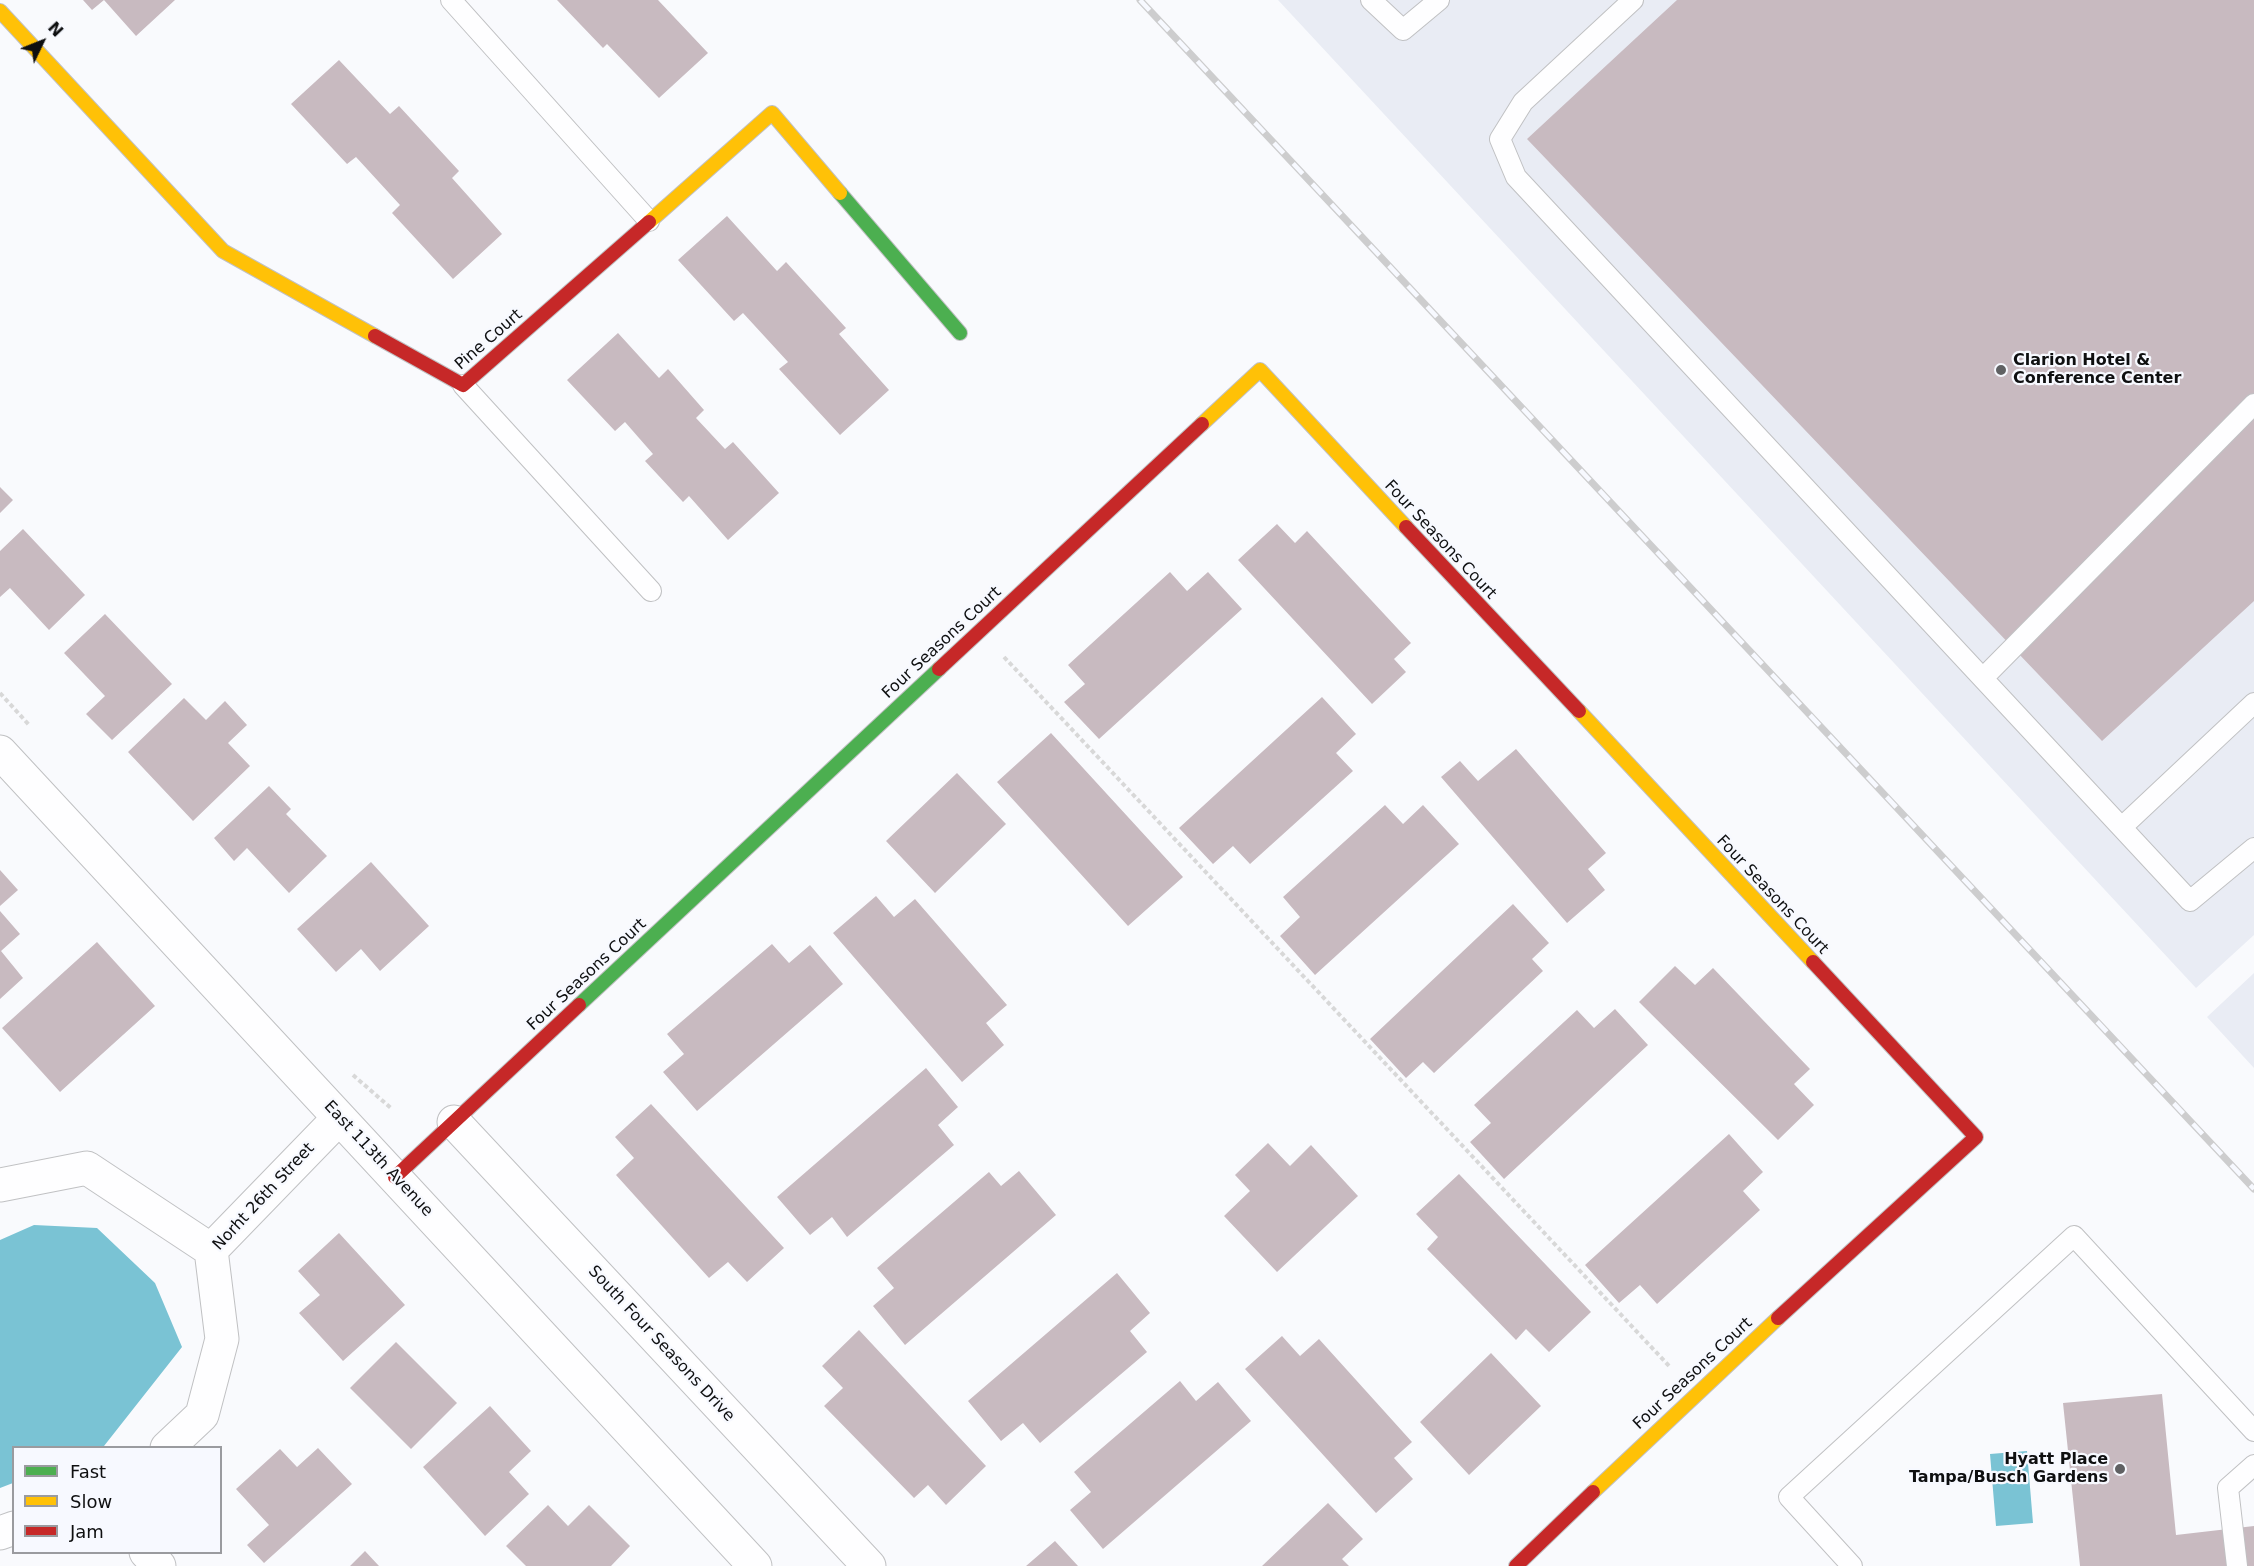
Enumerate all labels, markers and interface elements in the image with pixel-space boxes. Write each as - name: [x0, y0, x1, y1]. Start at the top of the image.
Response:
- north arrow: [12, 12, 72, 72]
- text: N: [44, 18, 67, 41]
- street label: Pine Court: [451, 306, 527, 374]
- place label: Clarion Hotel & Conference Center: [2013, 351, 2181, 389]
- marker: Clarion Hotel & Conference Center: [1994, 363, 2008, 377]
- street label: Four Seasons Court: [1380, 477, 1500, 603]
- street label: Four Seasons Court: [879, 583, 1005, 703]
- street label: Four Seasons Court: [1712, 832, 1832, 958]
- street label: Four Seasons Court: [524, 915, 650, 1035]
- street label: East 113th Avenue: [319, 1097, 437, 1221]
- street label: Norht 26th Street: [209, 1139, 319, 1255]
- street label: South Four Seasons Drive: [584, 1262, 738, 1426]
- street label: Four Seasons Court: [1630, 1314, 1756, 1434]
- legend: [12, 1446, 222, 1554]
- place label: Hyatt Place Tampa/Busch Gardens: [1909, 1450, 2108, 1488]
- text: Fast: [70, 1461, 106, 1482]
- marker: Hyatt Place Tampa/Busch Gardens: [2113, 1462, 2127, 1476]
- text: Slow: [70, 1491, 112, 1512]
- text: Jam: [70, 1521, 104, 1542]

